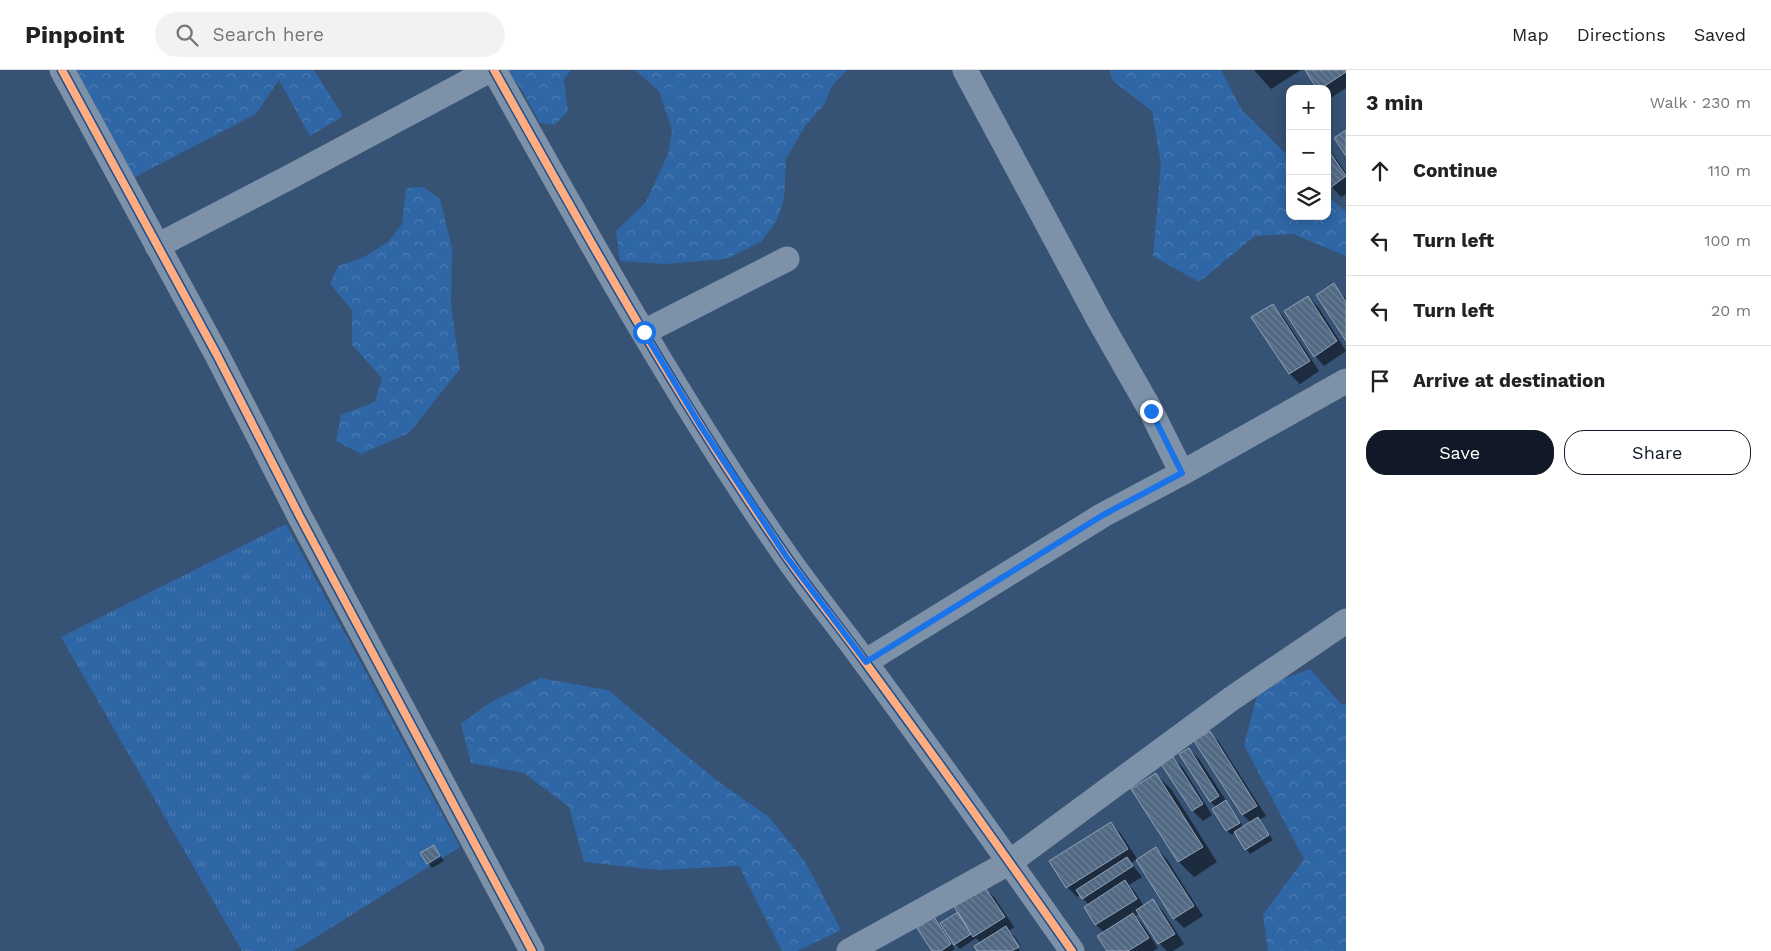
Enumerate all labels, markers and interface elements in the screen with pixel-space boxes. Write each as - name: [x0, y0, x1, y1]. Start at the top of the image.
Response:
- search box: [155, 12, 505, 57]
- text: Pinpoint: [25, 21, 125, 49]
- icon: search: [173, 21, 201, 49]
- text: Search here: [213, 23, 324, 46]
- text: Map: [1512, 24, 1549, 45]
- text: Directions: [1577, 24, 1666, 45]
- text: Saved: [1694, 24, 1746, 45]
- map controls: [1286, 85, 1331, 220]
- button: +: [1286, 85, 1331, 130]
- text: 3 min: [1366, 90, 1423, 115]
- text: Walk · 230 m: [1650, 93, 1751, 112]
- button: −: [1286, 130, 1331, 175]
- icon: ahead: [1366, 157, 1394, 185]
- text: Continue: [1413, 159, 1497, 182]
- text: 110 m: [1708, 161, 1751, 180]
- button: layers: [1286, 175, 1331, 220]
- icon: left: [1366, 227, 1394, 255]
- text: Turn left: [1413, 229, 1494, 252]
- text: 100 m: [1704, 231, 1751, 250]
- icon: left: [1366, 297, 1394, 325]
- text: Turn left: [1413, 299, 1494, 322]
- text: 20 m: [1711, 301, 1751, 320]
- route start: [633, 321, 656, 344]
- icon: arrive: [1366, 367, 1394, 395]
- text: Arrive at destination: [1413, 369, 1605, 392]
- route end: [1140, 400, 1163, 423]
- button: Save: [1366, 430, 1554, 475]
- button: Share: [1564, 430, 1751, 475]

